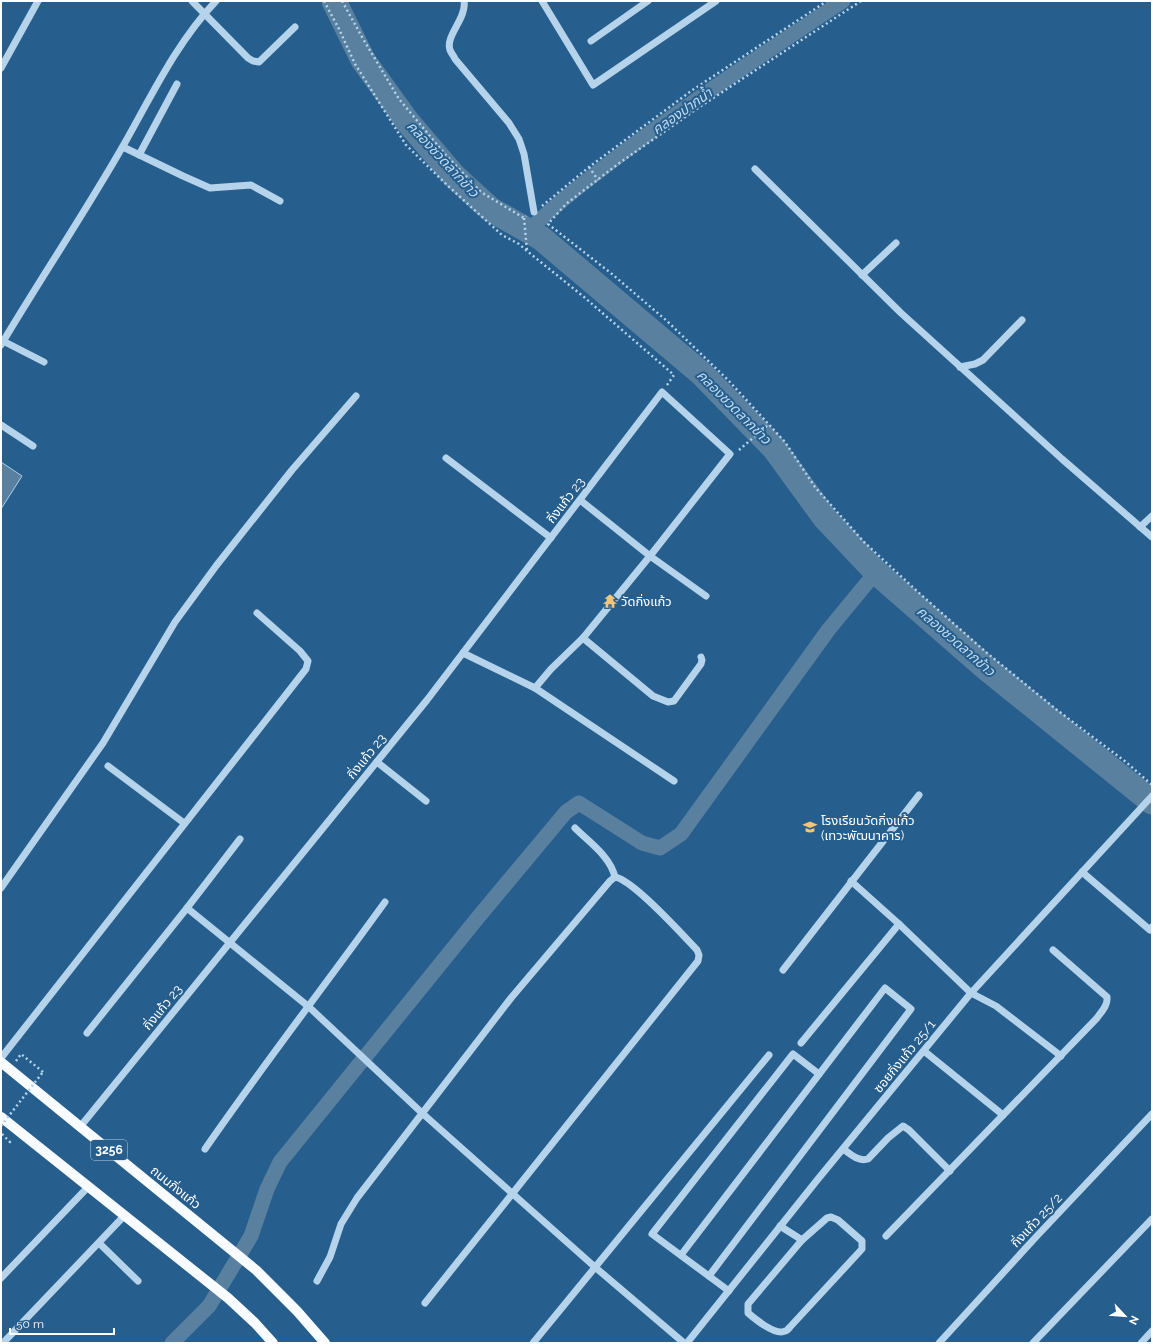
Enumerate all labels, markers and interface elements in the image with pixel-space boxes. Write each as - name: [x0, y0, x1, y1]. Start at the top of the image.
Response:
- water label: คลองปากน้ำ: [648, 82, 716, 137]
- water label: คลองชวดลากข้าว: [404, 118, 483, 201]
- water label: คลองชวดลากข้าว: [694, 367, 775, 448]
- street label: กิ่งแก้ว 23: [542, 474, 587, 526]
- temple icon: วัดกิ่งแก้ว: [602, 593, 618, 609]
- place label: วัดกิ่งแก้ว: [621, 593, 672, 609]
- water label: คลองชวดลากข้าว: [914, 603, 999, 680]
- street label: กิ่งแก้ว 23: [343, 730, 389, 782]
- place label: โรงเรียนวัดกิ่งแก้ว (เทวะพัฒนาคาร): [821, 812, 915, 843]
- school or university icon: โรงเรียนวัดกิ่งแก้ว (เทวะพัฒนาคาร): [802, 819, 818, 835]
- street label: กิ่งแก้ว 23: [139, 981, 185, 1033]
- street label: ซอยกิ่งแก้ว 25/1: [870, 1016, 939, 1096]
- road number: 3256: [91, 1140, 127, 1160]
- street label: ถนนกิ่งแก้ว: [148, 1162, 205, 1212]
- street label: กิ่งแก้ว 25/2: [1007, 1189, 1065, 1250]
- north arrow: [1105, 1296, 1145, 1336]
- scale bar: [10, 1310, 114, 1336]
- text: N: [1126, 1314, 1141, 1327]
- text: 50 m: [16, 1317, 44, 1331]

